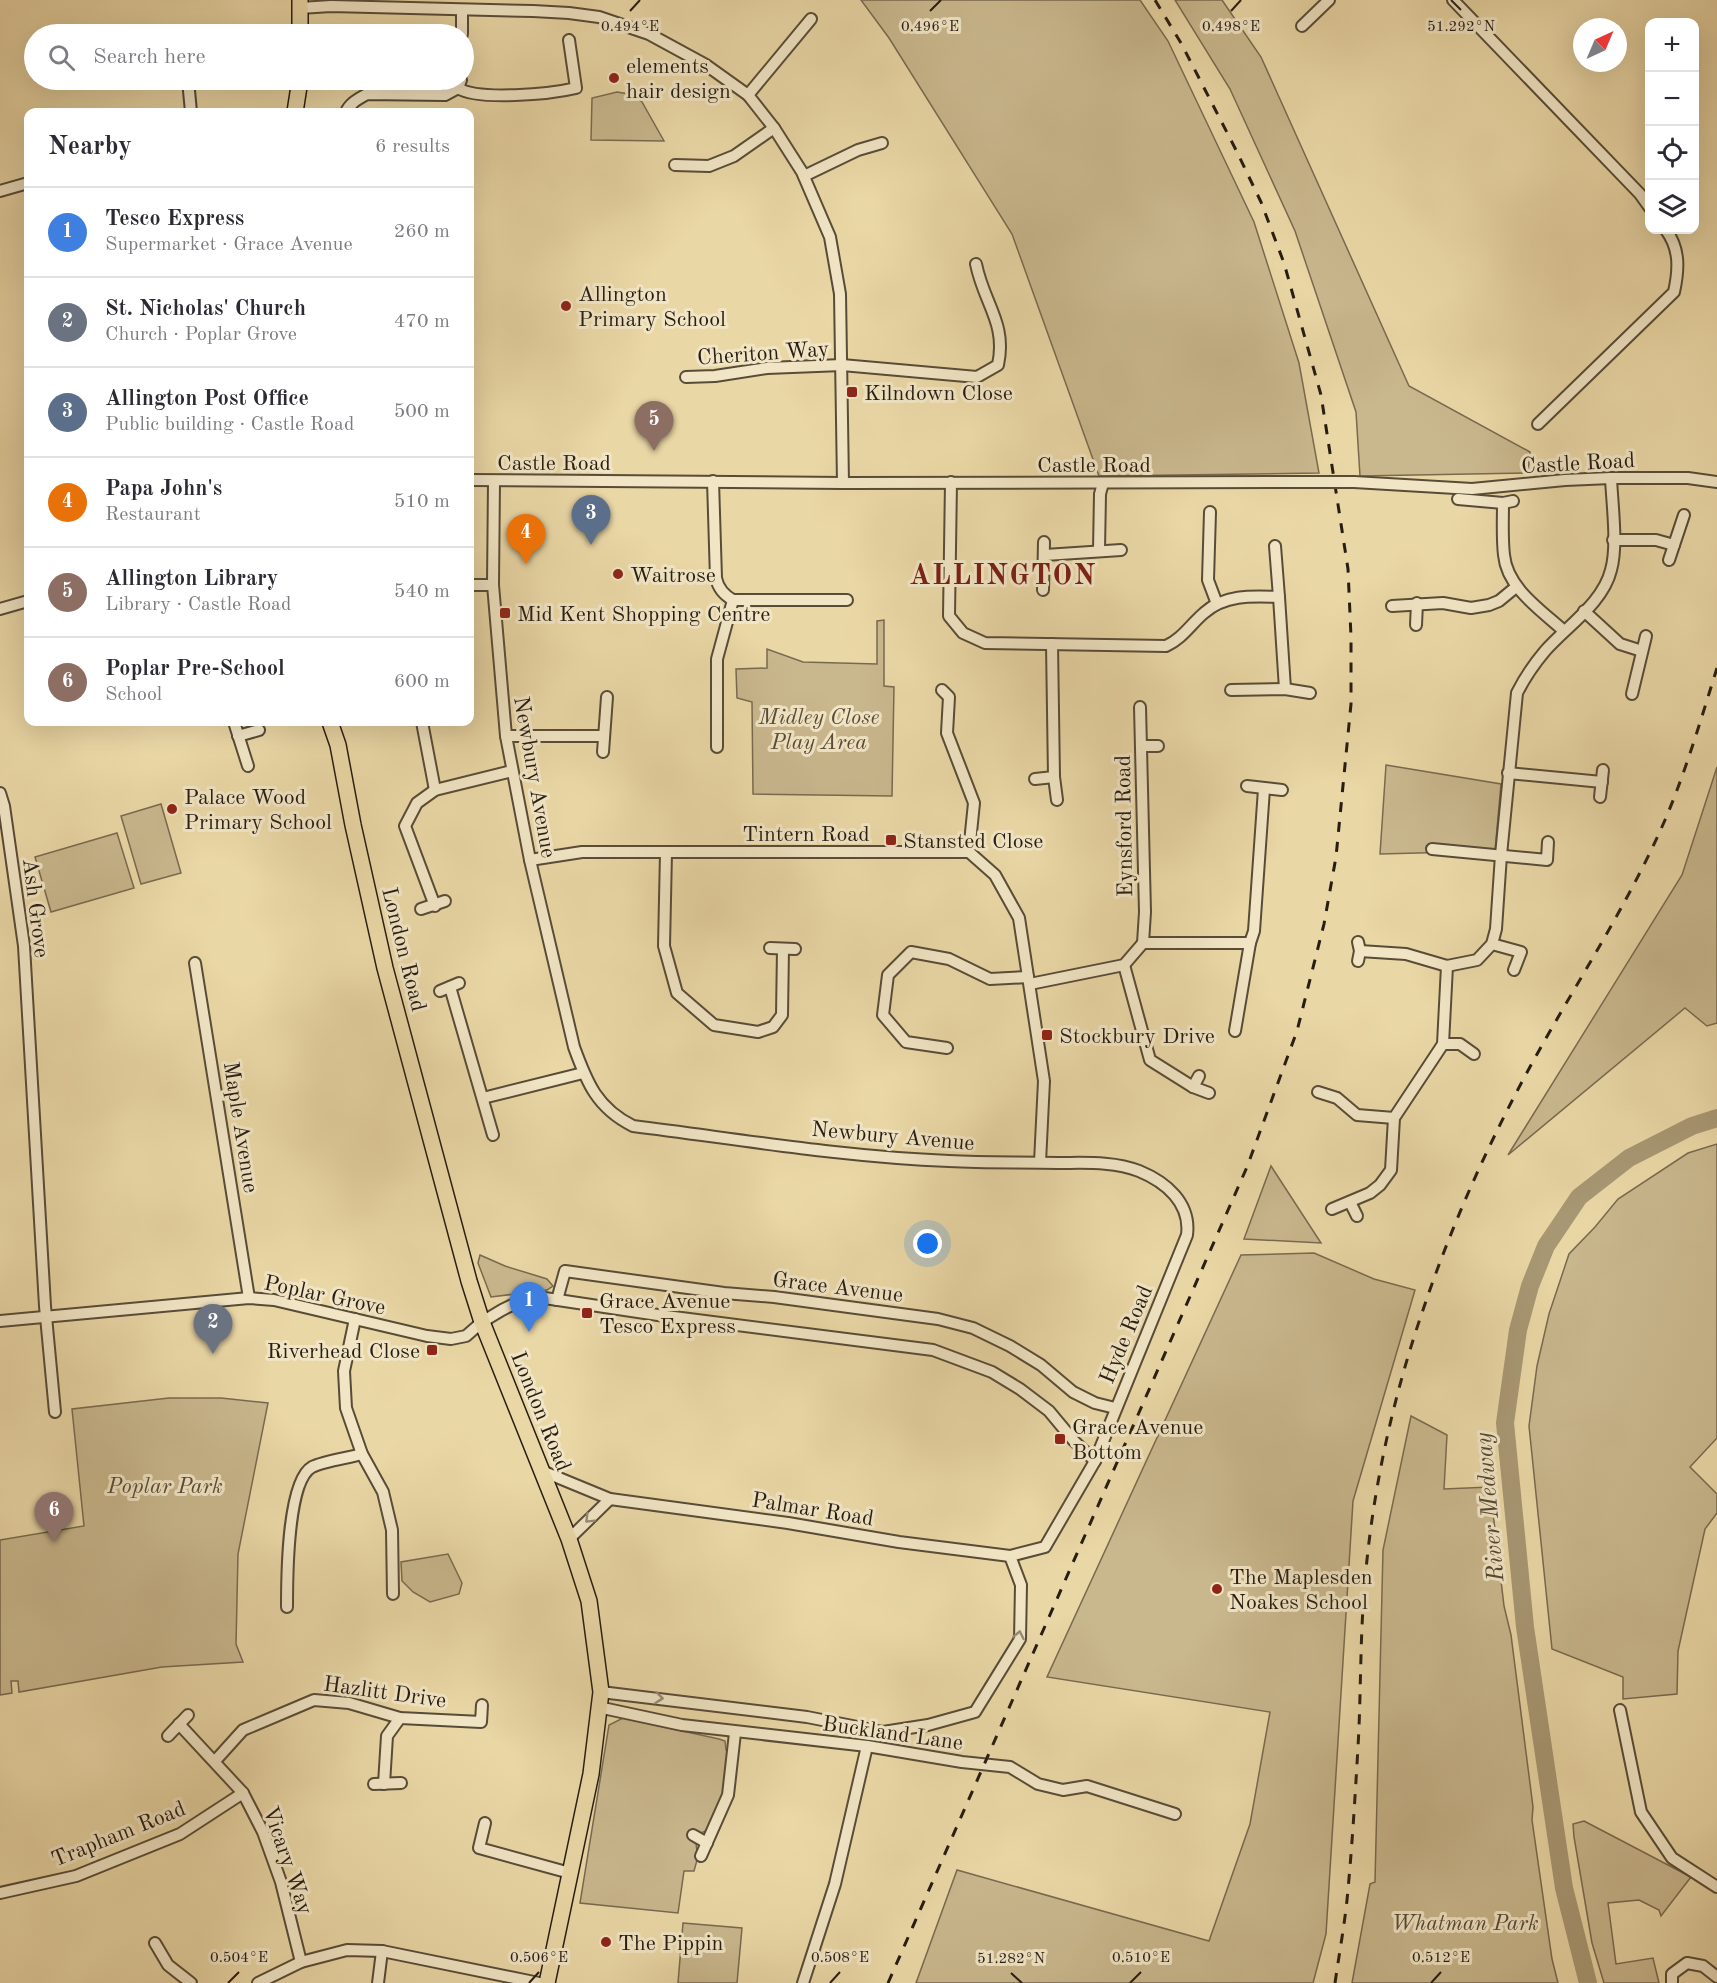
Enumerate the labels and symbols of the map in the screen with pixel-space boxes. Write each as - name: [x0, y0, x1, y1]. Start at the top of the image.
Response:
- north arrow: [1573, 18, 1627, 72]
- text: 0.494°E: [601, 20, 659, 35]
- text: 0.496°E: [901, 20, 959, 35]
- text: 0.498°E: [1202, 20, 1260, 35]
- text: 51.292°N: [1427, 20, 1495, 35]
- place label: elements hair design: [626, 56, 731, 103]
- marker: elements hair design: [607, 71, 621, 85]
- place label: Allington Primary School: [578, 284, 726, 331]
- marker: Allington Primary School: [559, 299, 573, 313]
- street label: Cheriton Way: [696, 338, 830, 370]
- place label: Kilndown Close: [864, 383, 1013, 405]
- marker: Kilndown Close: [845, 385, 859, 399]
- pin: 5: [634, 402, 674, 451]
- street label: Castle Road: [1521, 450, 1636, 478]
- street label: Castle Road: [497, 453, 611, 475]
- street label: Castle Road: [1037, 455, 1151, 477]
- pin: 3: [572, 496, 610, 545]
- pin: 4: [506, 514, 546, 564]
- district label: ALLINGTON: [909, 563, 1097, 591]
- place label: Waitrose: [630, 565, 716, 587]
- marker: Waitrose: [611, 567, 625, 581]
- place label: Mid Kent Shopping Centre: [517, 604, 770, 626]
- marker: Mid Kent Shopping Centre: [498, 606, 512, 620]
- street label: Newbury Avenue: [509, 695, 559, 860]
- park label: Midley Close Play Area: [757, 707, 880, 754]
- street label: Eynsford Road: [1113, 755, 1137, 897]
- place label: Palace Wood Primary School: [184, 787, 332, 834]
- marker: Palace Wood Primary School: [165, 802, 179, 816]
- street label: Tintern Road: [742, 824, 870, 846]
- place label: Stansted Close: [903, 831, 1043, 853]
- marker: Stansted Close: [884, 833, 898, 847]
- street label: Ash Grove: [18, 857, 52, 959]
- street label: London Road: [377, 885, 429, 1014]
- place label: Stockbury Drive: [1059, 1026, 1215, 1048]
- marker: Stockbury Drive: [1040, 1028, 1054, 1042]
- street label: Maple Avenue: [219, 1060, 261, 1195]
- street label: Newbury Avenue: [810, 1119, 975, 1155]
- your location: [913, 1229, 942, 1258]
- street label: Grace Avenue: [771, 1269, 904, 1307]
- street label: Poplar Grove: [262, 1272, 387, 1320]
- pin: 1: [510, 1282, 548, 1332]
- street label: Hyde Road: [1096, 1282, 1157, 1387]
- place label: Grace Avenue Tesco Express: [599, 1291, 736, 1338]
- pin: 2: [194, 1304, 232, 1354]
- marker: Grace Avenue Tesco Express: [580, 1306, 594, 1320]
- place label: Riverhead Close: [267, 1341, 420, 1363]
- marker: Riverhead Close: [425, 1343, 439, 1357]
- street label: London Road: [506, 1349, 574, 1475]
- place label: Grace Avenue Bottom: [1072, 1417, 1203, 1464]
- water label: River Medway: [1472, 1430, 1510, 1584]
- marker: Grace Avenue Bottom: [1053, 1432, 1067, 1446]
- park label: Poplar Park: [106, 1476, 223, 1498]
- street label: Palmar Road: [750, 1489, 875, 1530]
- pin: 6: [34, 1492, 74, 1542]
- one-way arrow: [586, 1512, 596, 1523]
- place label: The Maplesden Noakes School: [1229, 1567, 1373, 1614]
- marker: The Maplesden Noakes School: [1210, 1582, 1224, 1596]
- one-way arrow: [1012, 1630, 1025, 1640]
- street label: Hazlitt Drive: [322, 1673, 448, 1713]
- one-way arrow: [655, 1691, 664, 1704]
- street label: Buckland Lane: [821, 1713, 965, 1755]
- street label: Trapham Road: [49, 1798, 189, 1872]
- street label: Vicary Way: [258, 1804, 316, 1918]
- park label: Whatman Park: [1391, 1913, 1539, 1935]
- place label: The Pippin: [618, 1933, 724, 1955]
- marker: The Pippin: [599, 1935, 613, 1949]
- text: 0.504°E: [210, 1951, 268, 1966]
- text: 0.506°E: [510, 1951, 568, 1966]
- text: 0.508°E: [811, 1951, 869, 1966]
- text: 0.510°E: [1112, 1951, 1170, 1966]
- text: 0.512°E: [1412, 1951, 1470, 1966]
- text: 51.282°N: [977, 1952, 1045, 1967]

